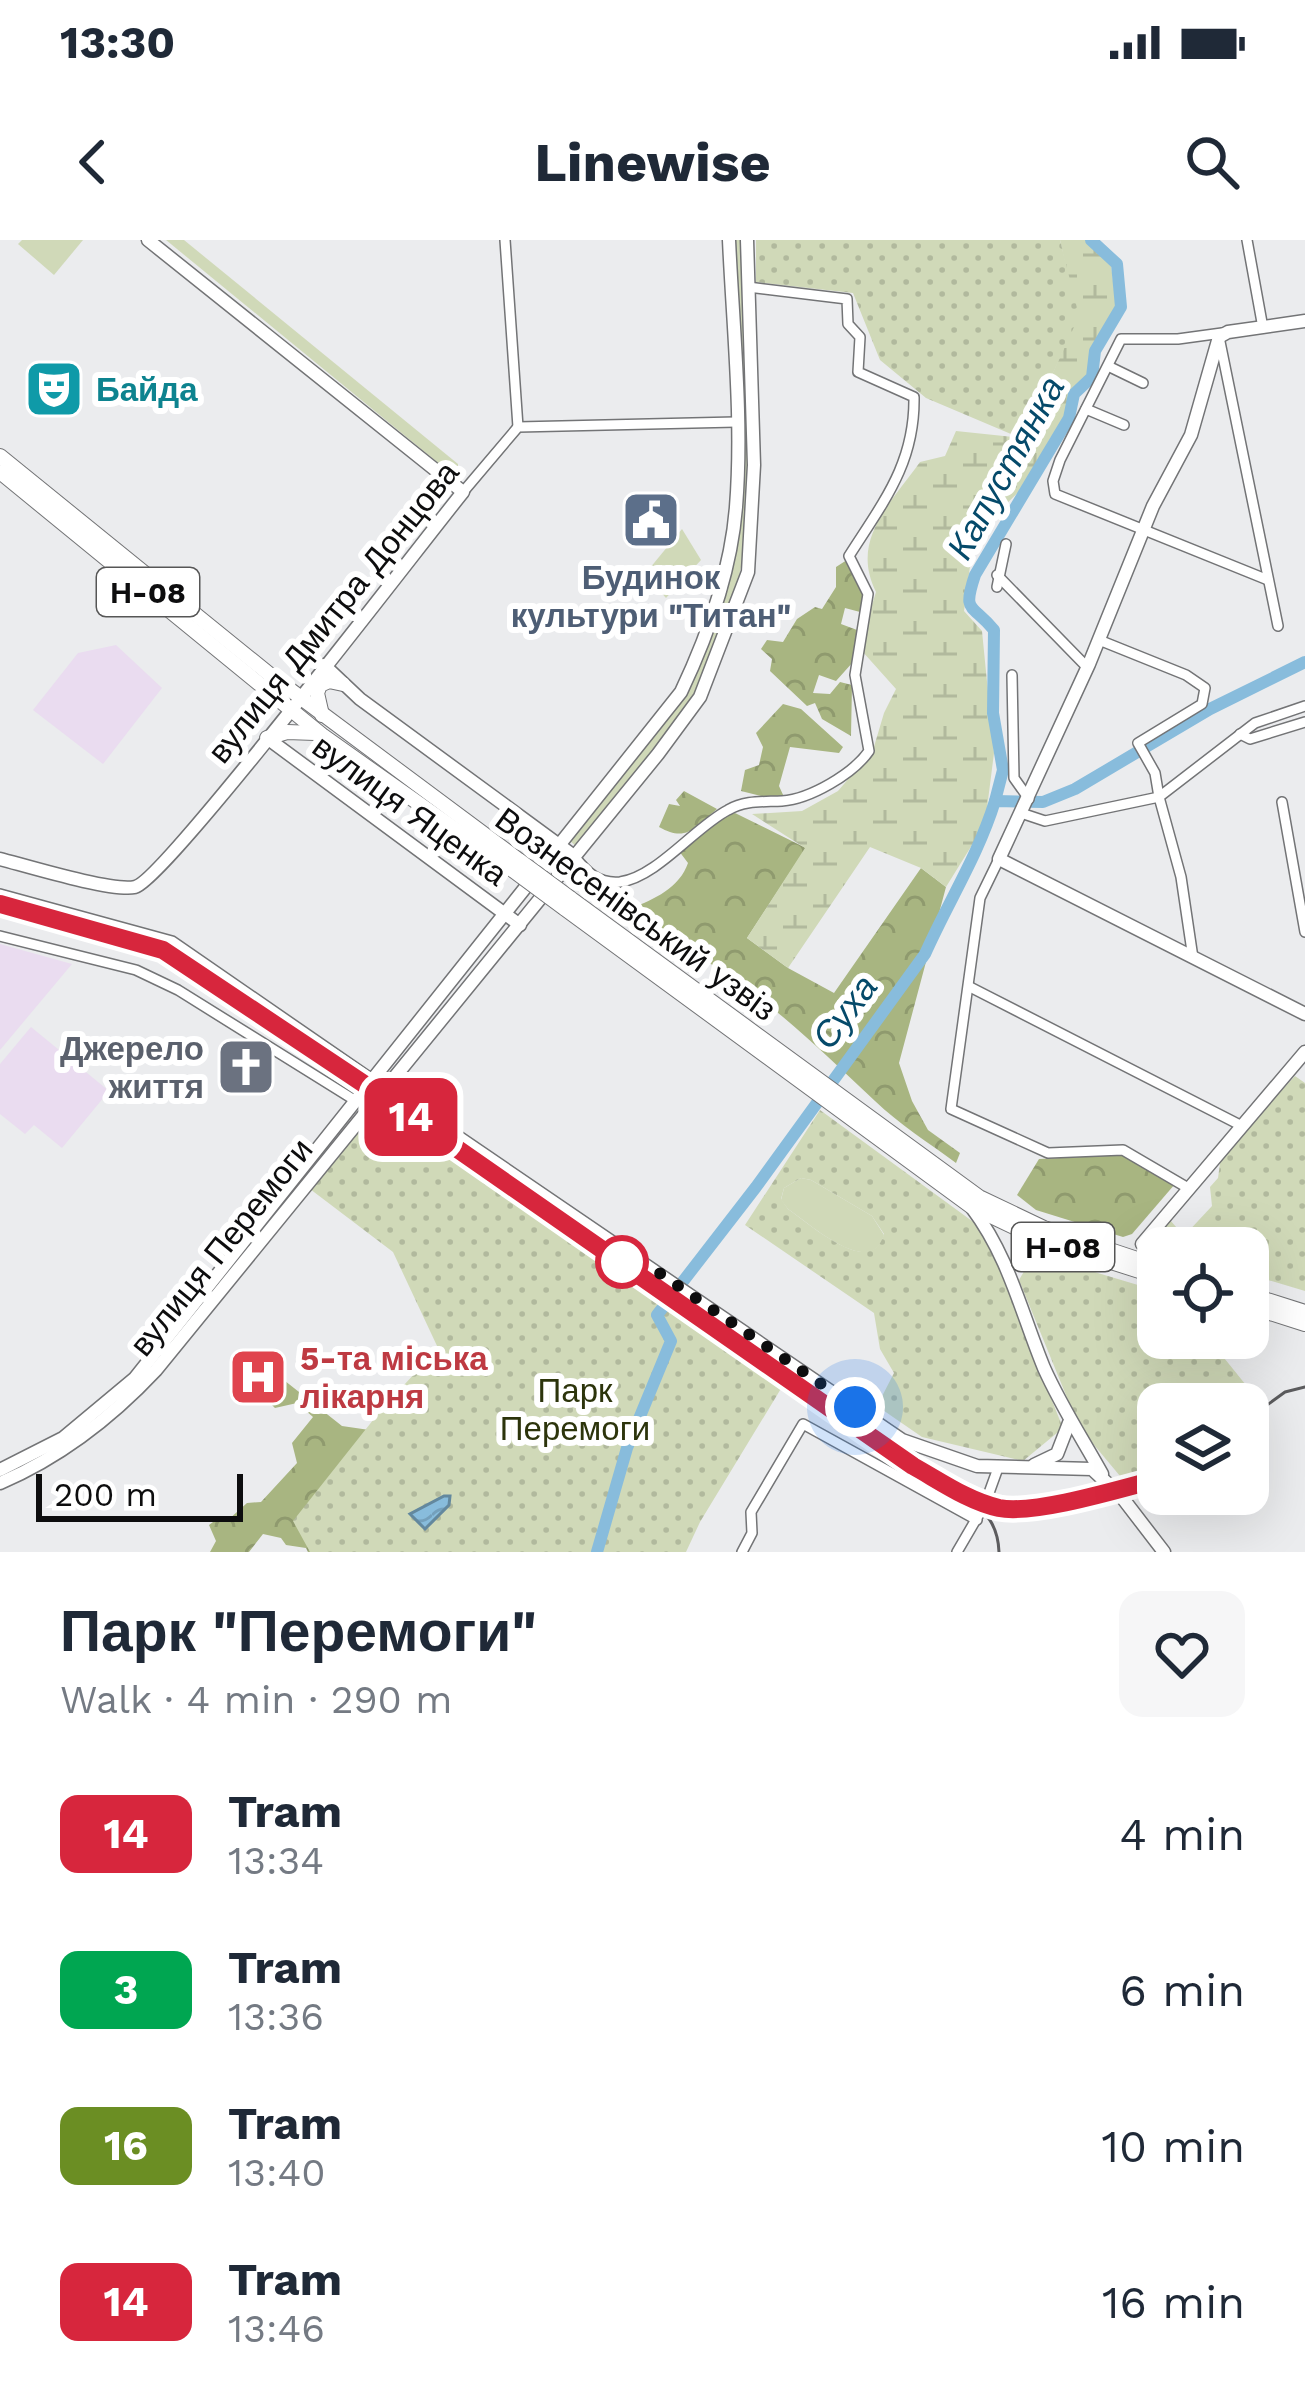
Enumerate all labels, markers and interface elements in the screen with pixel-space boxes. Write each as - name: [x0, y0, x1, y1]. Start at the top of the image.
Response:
- text: 13:30: [60, 16, 175, 69]
- icon: back: [60, 129, 126, 195]
- icon: search: [1179, 129, 1245, 195]
- text: Linewise: [534, 131, 771, 194]
- theatre icon: Байда: [23, 358, 85, 420]
- water label: Капустянка: [939, 369, 1073, 567]
- place label: Байда: [96, 370, 198, 409]
- street label: вулиця Дмитра Донцова: [199, 453, 467, 771]
- public building icon: Будинок культури "Титан": [620, 489, 682, 551]
- place label: Будинок культури "Титан": [511, 558, 791, 635]
- road number: Н-08: [97, 568, 199, 616]
- street label: вулиця Яценка: [305, 726, 515, 894]
- street label: Вознесенівський узвіз: [488, 799, 784, 1029]
- water label: Суха: [804, 967, 886, 1057]
- place label: Джерело життя: [60, 1029, 204, 1106]
- church icon: Джерело життя: [215, 1036, 277, 1098]
- line badge: 14: [357, 1078, 465, 1156]
- text: 14: [388, 1092, 434, 1141]
- street label: вулиця Перемоги: [121, 1130, 321, 1364]
- road number: Н-08: [1012, 1223, 1114, 1271]
- map controls: [1137, 1227, 1269, 1515]
- button: locate: [1137, 1227, 1269, 1359]
- unlabelled marker: [597, 1237, 647, 1287]
- place label: 5-та міська лікарня: [300, 1339, 488, 1416]
- hospital icon: 5-та міська лікарня: [227, 1346, 289, 1408]
- park label: Парк Перемоги: [500, 1371, 650, 1448]
- your location: [825, 1377, 885, 1437]
- button: layers: [1137, 1383, 1269, 1515]
- scale bar: [36, 1468, 243, 1521]
- text: 200 m: [54, 1475, 157, 1514]
- button: heart: [1119, 1591, 1245, 1717]
- text: Парк "Перемоги": [60, 1598, 537, 1665]
- text: Walk · 4 min · 290 m: [60, 1677, 452, 1722]
- text: Tram: [228, 1785, 342, 1838]
- text: 4 min: [1119, 1808, 1245, 1861]
- text: 14: [103, 1809, 149, 1858]
- text: 13:34: [228, 1838, 324, 1883]
- text: Tram: [228, 1941, 342, 1994]
- text: 6 min: [1120, 1964, 1245, 2017]
- text: 3: [114, 1965, 138, 2014]
- text: 13:36: [228, 1994, 324, 2039]
- text: Tram: [228, 2097, 342, 2150]
- text: 10 min: [1101, 2120, 1245, 2173]
- text: 16: [104, 2121, 148, 2170]
- text: 13:40: [228, 2150, 326, 2195]
- text: Tram: [228, 2253, 342, 2306]
- text: 16 min: [1102, 2276, 1245, 2329]
- text: 14: [103, 2277, 149, 2326]
- text: 13:46: [228, 2306, 325, 2351]

